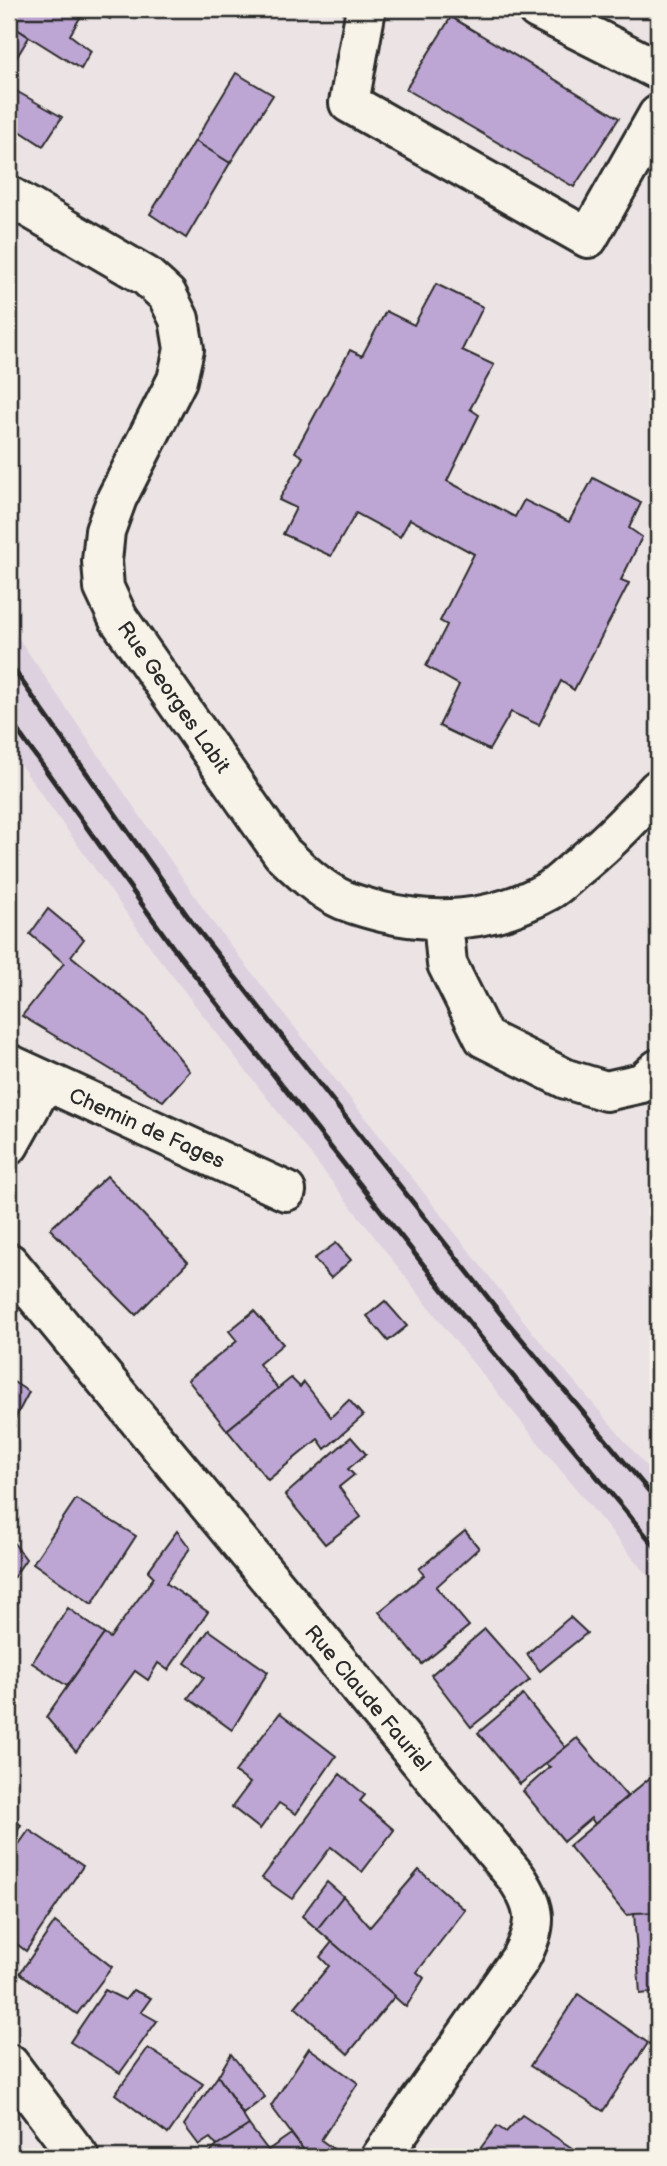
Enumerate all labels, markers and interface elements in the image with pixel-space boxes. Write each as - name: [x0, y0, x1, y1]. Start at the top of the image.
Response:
- street label: Rue Georges Labit: [112, 617, 236, 778]
- street label: Chemin de Fages: [65, 1083, 228, 1174]
- street label: Rue Claude Fauriel: [299, 1620, 436, 1776]

